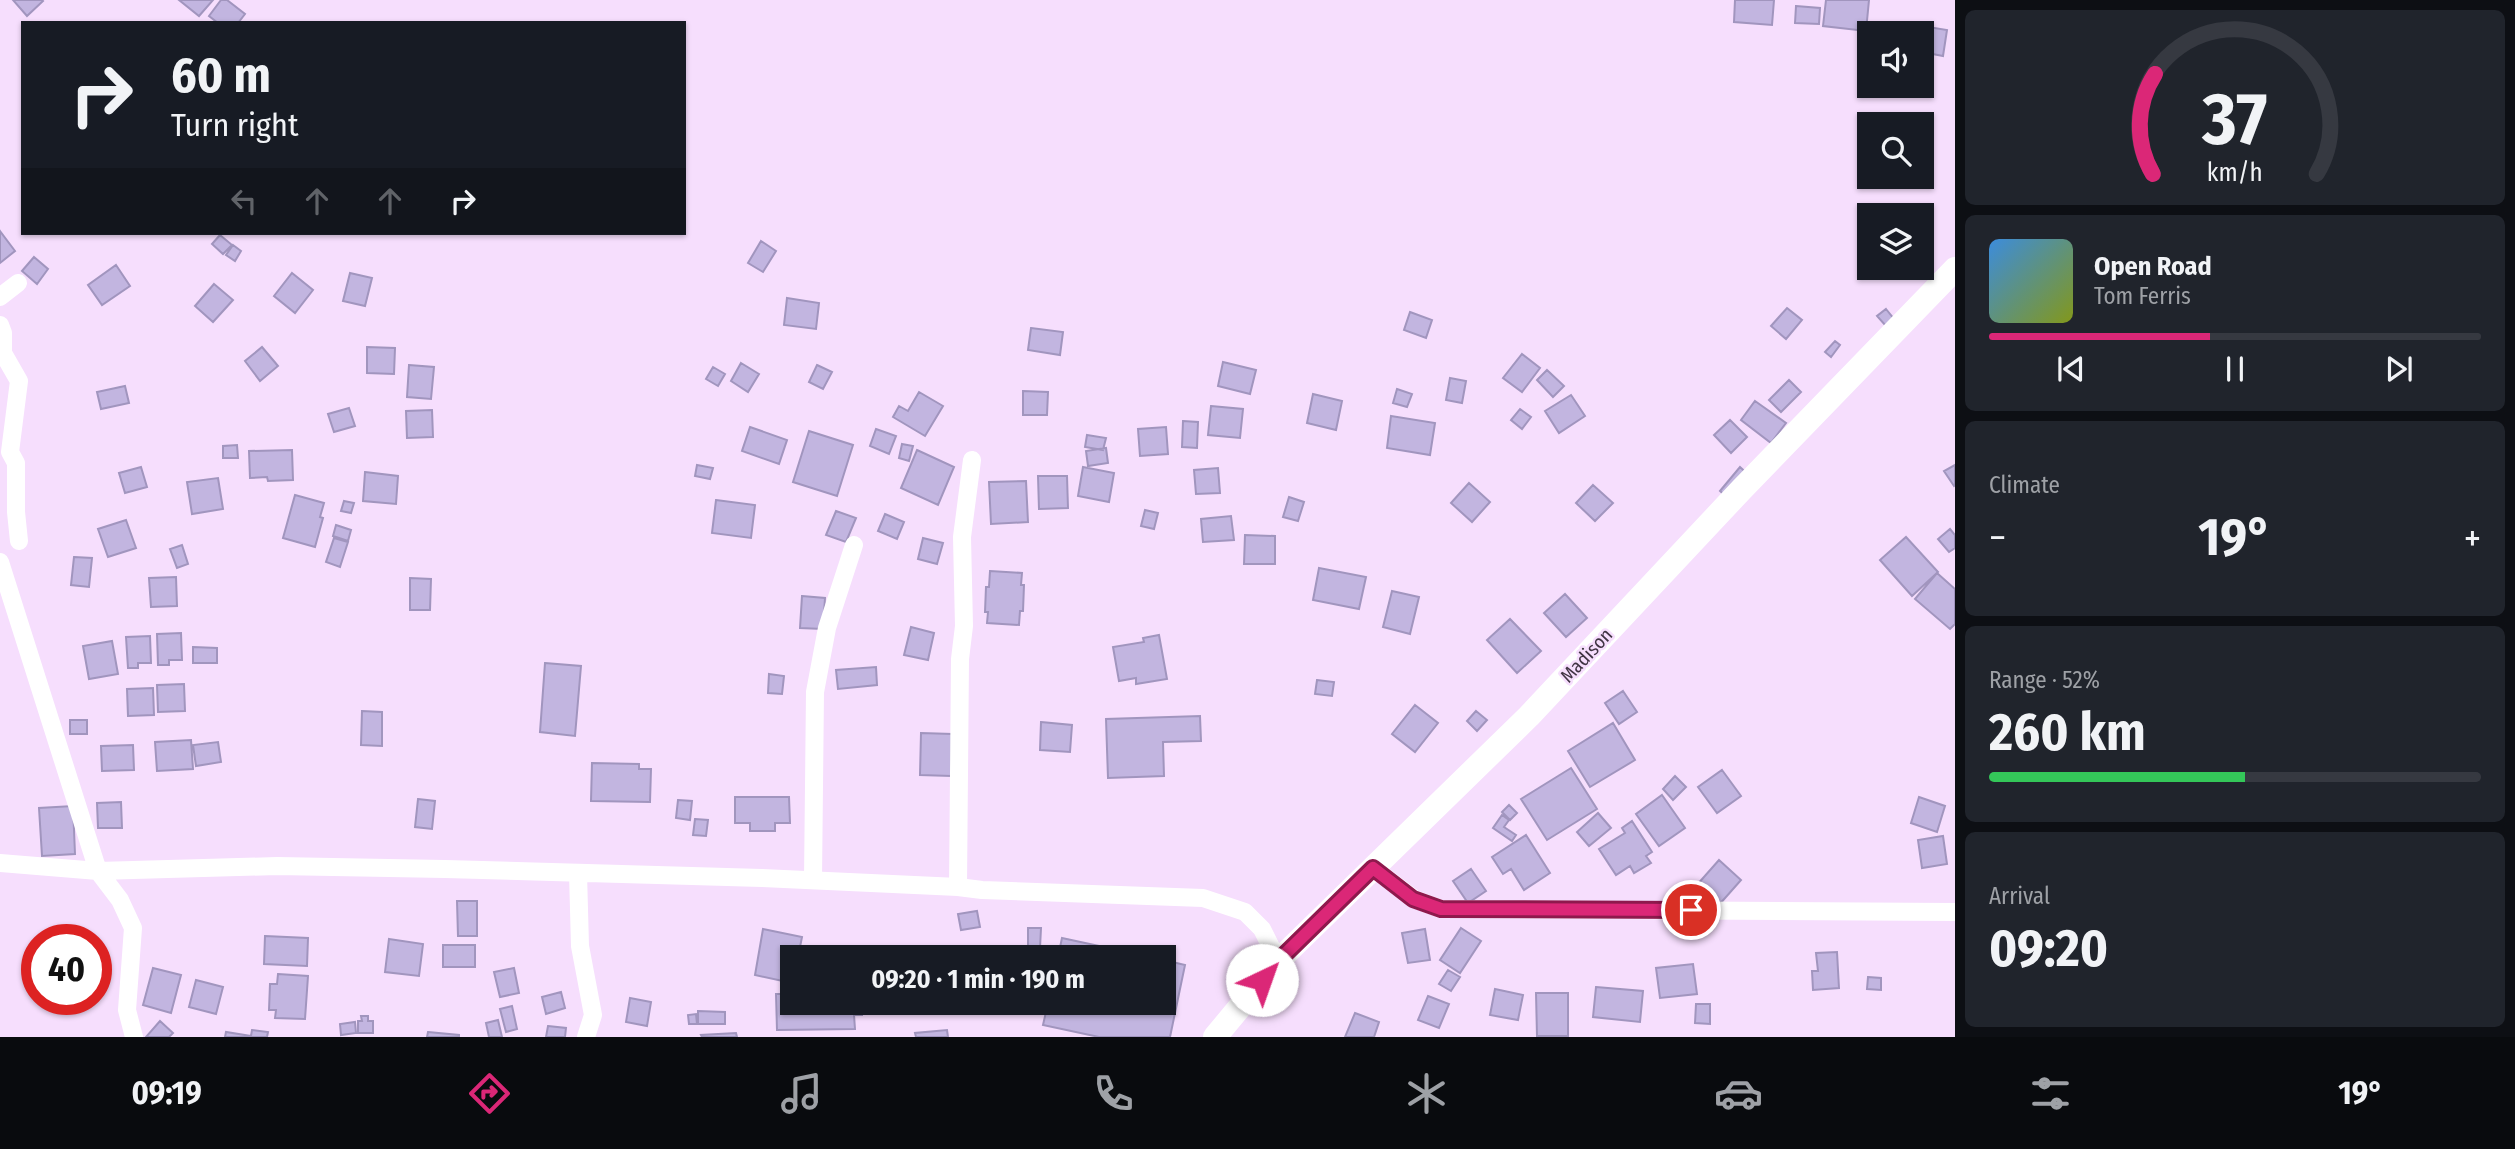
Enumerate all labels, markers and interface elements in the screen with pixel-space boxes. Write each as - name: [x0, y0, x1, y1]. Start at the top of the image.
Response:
- map controls: [1857, 21, 1934, 280]
- button: sound: [1857, 21, 1934, 98]
- text: 60 m: [171, 46, 271, 105]
- icon: right: [56, 49, 147, 140]
- text: 37: [2201, 76, 2268, 163]
- text: Turn right: [171, 106, 298, 144]
- button: search: [1857, 112, 1934, 189]
- text: km/h: [2207, 158, 2263, 188]
- icon: left: [225, 182, 263, 220]
- icon: ahead: [298, 182, 336, 220]
- icon: ahead: [371, 182, 409, 220]
- icon: right: [444, 182, 482, 220]
- button: layers: [1857, 203, 1934, 280]
- text: Open Road: [2094, 251, 2212, 282]
- text: Tom Ferris: [2094, 282, 2191, 310]
- icon: previous: [2052, 350, 2090, 388]
- icon: pause: [2216, 350, 2254, 388]
- icon: next: [2380, 350, 2418, 388]
- text: Climate: [1989, 471, 2060, 499]
- text: 19°: [2198, 506, 2272, 569]
- text: −: [1989, 515, 2006, 561]
- text: +: [2464, 515, 2481, 561]
- street label: Madison: [1555, 623, 1617, 687]
- text: Range · 52%: [1989, 666, 2100, 694]
- text: 260 km: [1989, 701, 2146, 764]
- pin: [1661, 880, 1721, 940]
- text: Arrival: [1989, 882, 2050, 910]
- icon: arrive: [1672, 891, 1710, 929]
- text: 09:20: [1989, 917, 2108, 980]
- speed limit sign: 40: [21, 924, 112, 1015]
- position arrow: [1225, 943, 1299, 1017]
- text: 09:20 · 1 min · 190 m: [871, 964, 1085, 995]
- icon: directions: [465, 1069, 514, 1118]
- icon: music: [777, 1069, 826, 1118]
- icon: phone: [1089, 1069, 1138, 1118]
- icon: climate: [1402, 1069, 1451, 1118]
- icon: car: [1714, 1069, 1763, 1118]
- icon: filters: [2026, 1069, 2075, 1118]
- text: 09:19: [132, 1074, 202, 1112]
- text: 19°: [2338, 1074, 2383, 1112]

